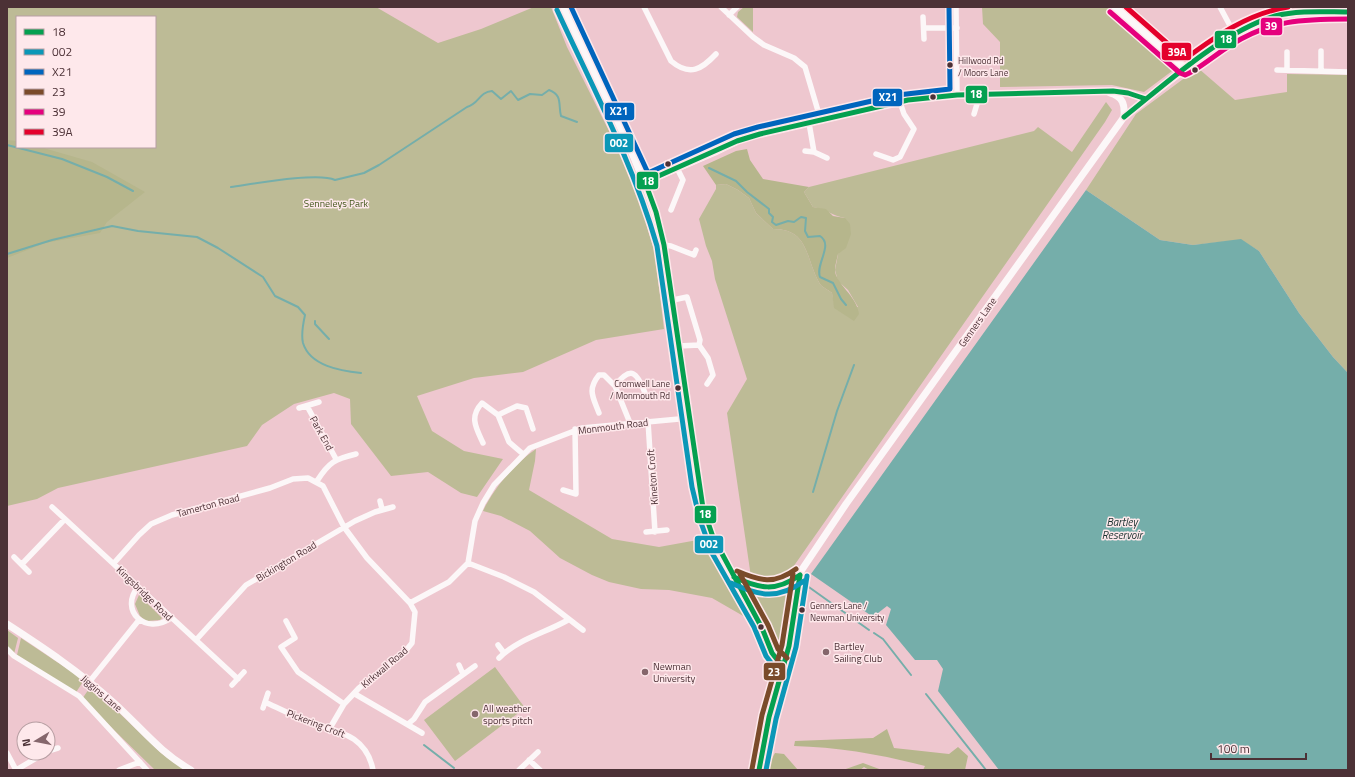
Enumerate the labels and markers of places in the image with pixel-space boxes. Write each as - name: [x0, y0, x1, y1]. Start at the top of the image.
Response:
- place label: Hillwood Rd / Moors Lane: [958, 54, 1009, 79]
- marker: Hillwood Rd / Moors Lane: [945, 60, 955, 70]
- unlabelled marker: [1190, 65, 1200, 75]
- unlabelled marker: [928, 92, 938, 102]
- unlabelled marker: [663, 159, 673, 169]
- place label: Cromwell Lane / Monmouth Rd: [610, 377, 670, 402]
- marker: Cromwell Lane / Monmouth Rd: [673, 383, 683, 393]
- place label: Genners Lane / Newman University: [810, 599, 885, 624]
- marker: Genners Lane / Newman University: [797, 605, 807, 615]
- unlabelled marker: [756, 622, 766, 632]
- place label: Bartley Sailing Club: [834, 639, 882, 666]
- marker: Bartley Sailing Club: [821, 647, 831, 657]
- place label: Newman University: [653, 659, 696, 686]
- marker: Newman University: [640, 667, 650, 677]
- place label: All weather sports pitch: [483, 701, 533, 728]
- marker: All weather sports pitch: [470, 709, 480, 719]

